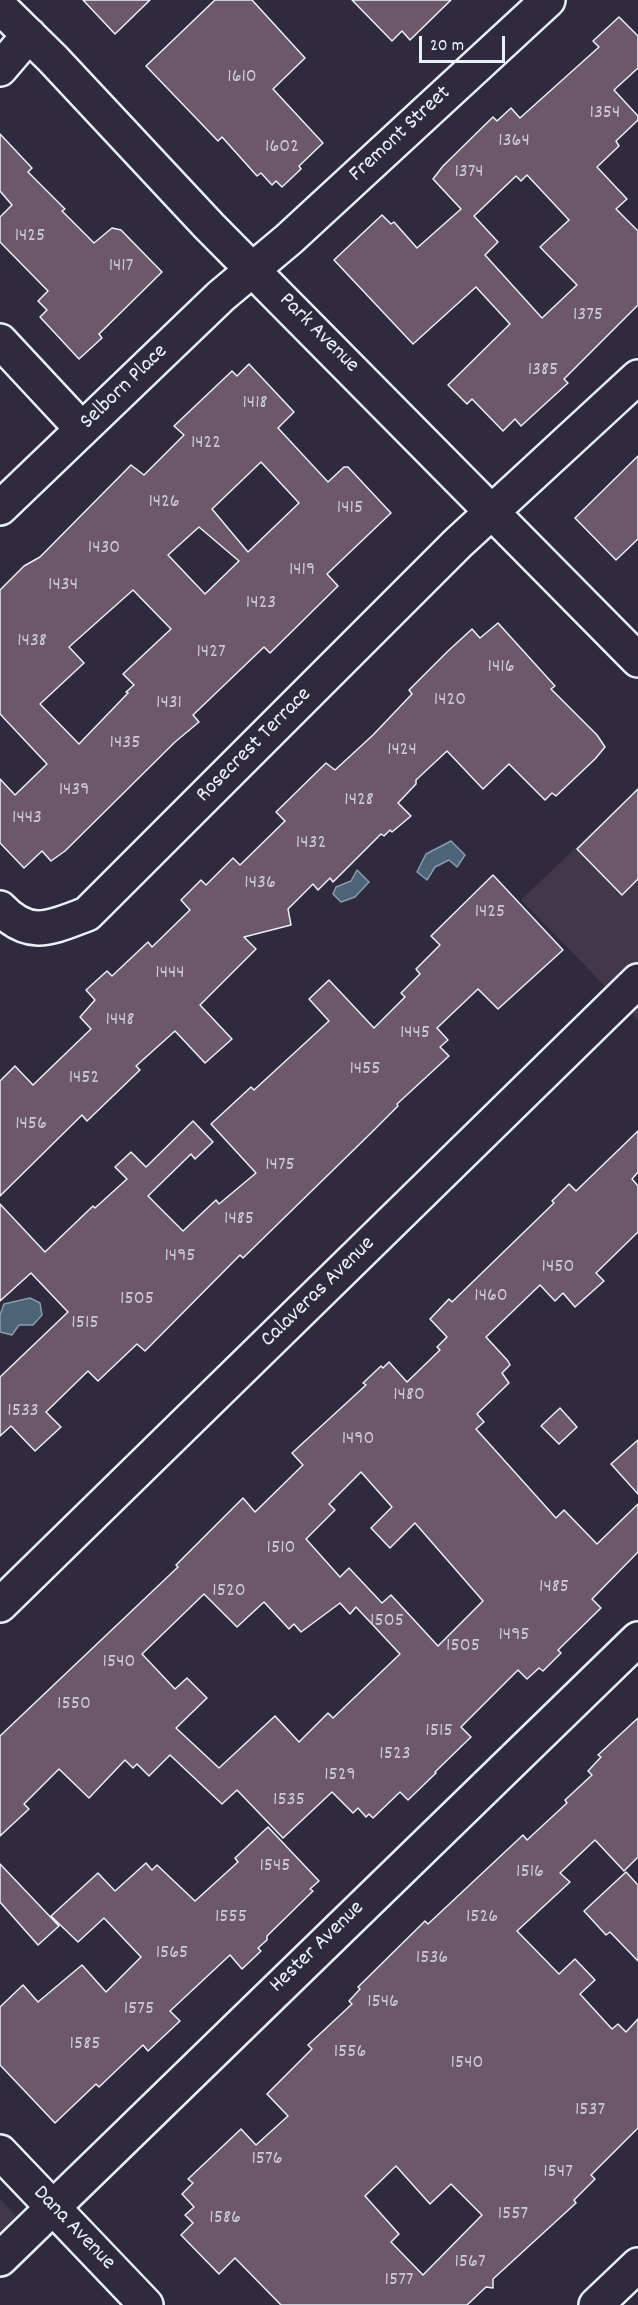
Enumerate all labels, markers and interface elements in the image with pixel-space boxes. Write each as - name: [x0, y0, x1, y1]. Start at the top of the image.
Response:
- scale bar: [422, 24, 508, 62]
- text: 20 m: [430, 34, 464, 59]
- house number: 1610: [227, 66, 257, 90]
- street label: Fremont Street: [345, 81, 457, 189]
- house number: 1354: [590, 102, 620, 126]
- house number: 1364: [498, 130, 530, 154]
- house number: 1602: [265, 136, 299, 160]
- house number: 1374: [454, 161, 484, 185]
- house number: 1425: [15, 225, 45, 249]
- house number: 1417: [109, 255, 133, 279]
- street label: Park Avenue: [272, 288, 364, 380]
- house number: 1375: [573, 304, 603, 328]
- street label: Selborn Place: [76, 340, 174, 436]
- house number: 1385: [528, 359, 558, 383]
- house number: 1418: [242, 392, 268, 416]
- house number: 1422: [191, 432, 221, 456]
- house number: 1426: [148, 491, 180, 515]
- house number: 1415: [337, 497, 363, 521]
- house number: 1430: [88, 537, 120, 561]
- house number: 1419: [289, 559, 315, 583]
- house number: 1434: [48, 574, 78, 598]
- house number: 1423: [246, 592, 276, 616]
- house number: 1438: [17, 630, 47, 654]
- house number: 1427: [196, 641, 226, 665]
- house number: 1416: [488, 656, 514, 680]
- street label: Rosecrest Terrace: [192, 683, 318, 809]
- house number: 1420: [434, 689, 466, 713]
- house number: 1431: [156, 692, 182, 716]
- house number: 1435: [110, 732, 140, 756]
- house number: 1424: [387, 739, 417, 763]
- house number: 1439: [59, 779, 89, 803]
- house number: 1428: [344, 789, 374, 813]
- house number: 1443: [12, 807, 42, 831]
- house number: 1432: [296, 832, 326, 856]
- house number: 1436: [244, 872, 276, 896]
- house number: 1425: [475, 901, 505, 925]
- house number: 1444: [155, 962, 185, 986]
- house number: 1448: [106, 1009, 134, 1033]
- house number: 1445: [400, 1022, 430, 1046]
- house number: 1455: [349, 1058, 381, 1082]
- house number: 1452: [69, 1067, 99, 1091]
- house number: 1456: [15, 1113, 47, 1137]
- house number: 1475: [265, 1154, 295, 1178]
- house number: 1485: [224, 1208, 254, 1232]
- street label: Calaveras Avenue: [256, 1232, 382, 1354]
- house number: 1495: [164, 1245, 196, 1269]
- house number: 1450: [542, 1256, 574, 1280]
- house number: 1460: [474, 1285, 508, 1309]
- house number: 1505: [120, 1288, 154, 1312]
- house number: 1515: [71, 1312, 99, 1336]
- house number: 1480: [393, 1384, 425, 1408]
- house number: 1533: [7, 1400, 39, 1424]
- house number: 1490: [342, 1428, 374, 1452]
- house number: 1510: [267, 1537, 295, 1561]
- house number: 1485: [539, 1576, 569, 1600]
- house number: 1520: [212, 1580, 246, 1604]
- house number: 1505: [370, 1610, 404, 1634]
- house number: 1495: [498, 1624, 530, 1648]
- house number: 1505: [446, 1635, 480, 1659]
- house number: 1540: [103, 1651, 135, 1675]
- house number: 1550: [57, 1693, 91, 1717]
- house number: 1515: [425, 1720, 453, 1744]
- house number: 1523: [379, 1743, 411, 1767]
- house number: 1529: [324, 1764, 356, 1788]
- house number: 1535: [273, 1789, 305, 1813]
- house number: 1545: [259, 1855, 291, 1879]
- house number: 1516: [516, 1861, 544, 1885]
- street label: Hester Avenue: [265, 1896, 371, 2000]
- house number: 1555: [215, 1906, 247, 1930]
- house number: 1526: [466, 1906, 498, 1930]
- house number: 1565: [156, 1942, 188, 1966]
- house number: 1536: [416, 1947, 448, 1971]
- house number: 1546: [367, 1991, 399, 2015]
- house number: 1575: [124, 1998, 154, 2022]
- house number: 1585: [70, 2033, 100, 2057]
- house number: 1556: [334, 2041, 366, 2065]
- house number: 1540: [451, 2052, 483, 2076]
- house number: 1537: [575, 2099, 605, 2123]
- house number: 1576: [251, 2148, 283, 2172]
- house number: 1547: [543, 2161, 573, 2185]
- street label: Dana Avenue: [26, 2181, 120, 2277]
- house number: 1557: [498, 2203, 528, 2227]
- house number: 1586: [209, 2207, 241, 2231]
- house number: 1567: [454, 2251, 486, 2275]
- house number: 1577: [385, 2269, 413, 2293]

